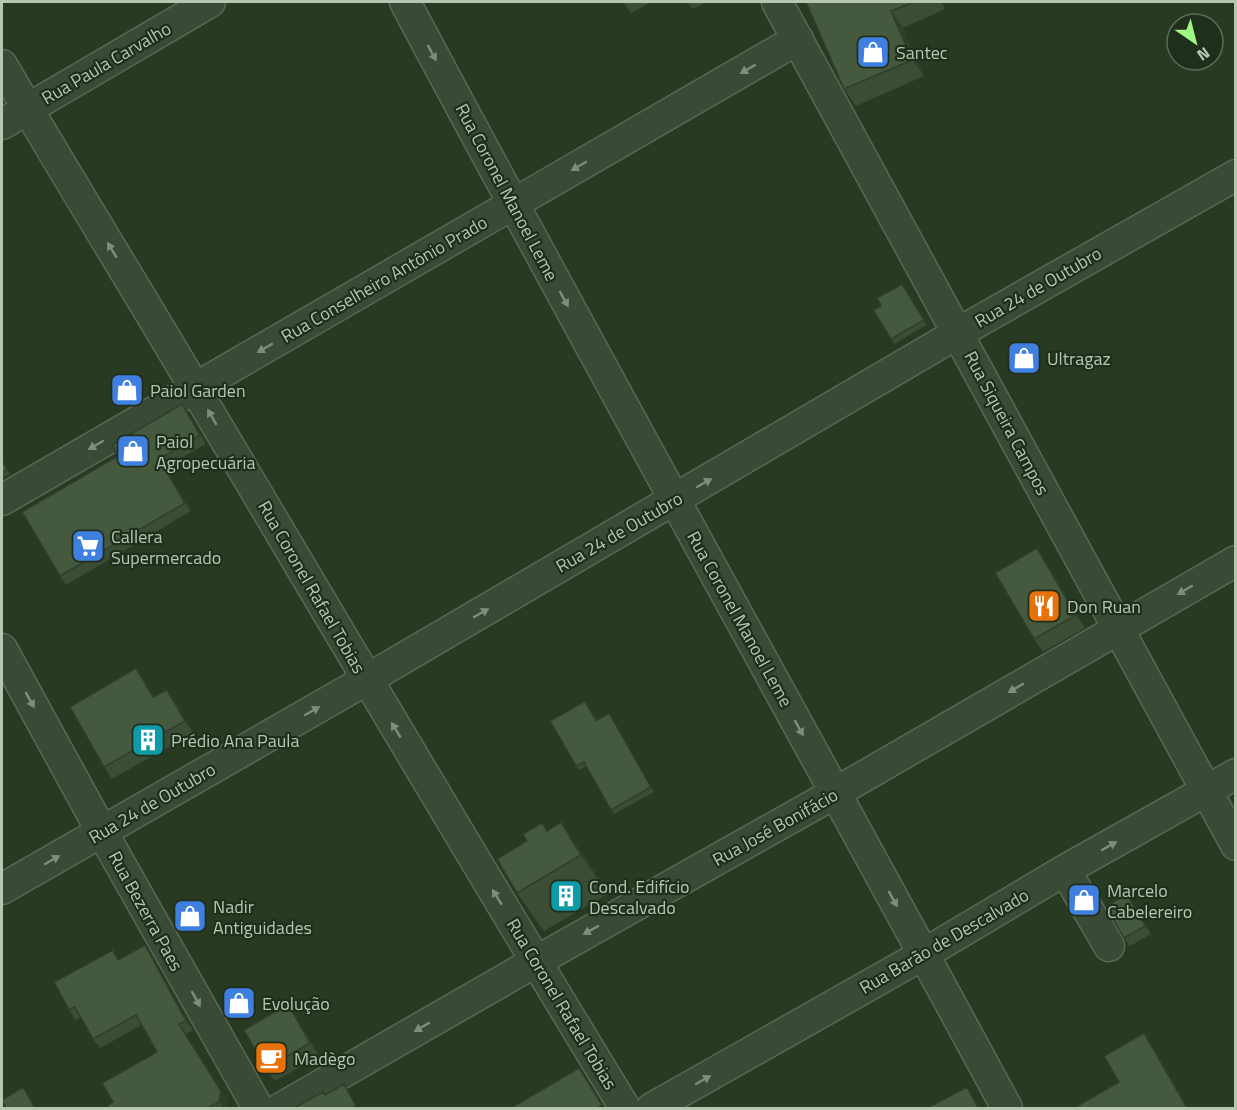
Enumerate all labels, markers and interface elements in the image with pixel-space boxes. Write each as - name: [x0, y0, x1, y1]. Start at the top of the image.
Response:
- north arrow: [1165, 12, 1225, 72]
- street label: Rua Paula Carvalho: [36, 15, 176, 111]
- shop icon: Santec: [855, 34, 891, 70]
- place label: Santec: [896, 39, 948, 66]
- text: N: [1192, 41, 1215, 67]
- one-way arrow: [427, 45, 437, 62]
- one-way arrow: [739, 64, 756, 74]
- street label: Rua Coronel Manoel Leme: [449, 99, 565, 285]
- one-way arrow: [571, 161, 587, 172]
- street label: Rua Conselheiro Antônio Prado: [276, 209, 492, 349]
- street label: Rua 24 de Outubro: [969, 240, 1107, 334]
- one-way arrow: [106, 242, 117, 258]
- one-way arrow: [559, 291, 570, 307]
- shop icon: Ultragaz: [1006, 340, 1042, 376]
- one-way arrow: [256, 342, 273, 352]
- place label: Ultragaz: [1047, 345, 1111, 372]
- street label: Rua Siqueira Campos: [958, 346, 1056, 500]
- shop icon: Paiol Garden: [109, 372, 145, 408]
- place label: Paiol Garden: [150, 377, 246, 404]
- one-way arrow: [207, 409, 218, 425]
- place label: Paiol Agropecuária: [156, 428, 256, 476]
- shop icon: Paiol Agropecuária: [115, 433, 151, 469]
- one-way arrow: [88, 440, 104, 451]
- one-way arrow: [696, 477, 712, 488]
- street label: Rua 24 de Outubro: [550, 485, 688, 579]
- street label: Rua Coronel Rafael Tobias: [251, 496, 373, 678]
- place label: Callera Supermercado: [111, 523, 221, 571]
- street label: Rua Coronel Manoel Leme: [680, 526, 800, 712]
- supermarket icon: Callera Supermercado: [70, 528, 106, 564]
- one-way arrow: [1176, 585, 1193, 595]
- restaurant icon: Don Ruan: [1026, 588, 1062, 624]
- place label: Don Ruan: [1067, 593, 1141, 620]
- one-way arrow: [473, 608, 490, 618]
- one-way arrow: [1008, 682, 1024, 693]
- one-way arrow: [25, 692, 35, 709]
- one-way arrow: [304, 706, 321, 716]
- one-way arrow: [794, 720, 804, 737]
- building icon: Prédio Ana Paula: [130, 722, 166, 758]
- one-way arrow: [391, 722, 402, 738]
- place label: Prédio Ana Paula: [171, 727, 299, 754]
- street label: Rua 24 de Outubro: [83, 756, 221, 850]
- street label: Rua José Bonifácio: [707, 781, 843, 873]
- one-way arrow: [1100, 841, 1117, 851]
- street label: Rua Bezerra Paes: [102, 846, 190, 976]
- one-way arrow: [44, 855, 60, 866]
- place label: Cond. Edifício Descalvado: [589, 873, 690, 921]
- place label: Marcelo Cabelereiro: [1107, 877, 1192, 925]
- building icon: Cond. Edifício Descalvado: [548, 878, 584, 914]
- street label: Rua Barão de Descalvado: [854, 881, 1034, 1001]
- shop icon: Marcelo Cabelereiro: [1066, 882, 1102, 918]
- one-way arrow: [491, 889, 502, 905]
- one-way arrow: [888, 890, 898, 907]
- place label: Nadir Antiguidades: [213, 893, 312, 941]
- shop icon: Nadir Antiguidades: [172, 898, 208, 934]
- street label: Rua Coronel Rafael Tobias: [500, 913, 624, 1095]
- one-way arrow: [582, 925, 599, 935]
- shop icon: Evolução: [221, 985, 257, 1021]
- place label: Evolução: [262, 990, 330, 1017]
- one-way arrow: [191, 991, 201, 1008]
- one-way arrow: [413, 1022, 430, 1032]
- cafe icon: Madègo: [253, 1040, 289, 1076]
- place label: Madègo: [294, 1045, 356, 1072]
- one-way arrow: [695, 1074, 711, 1085]

